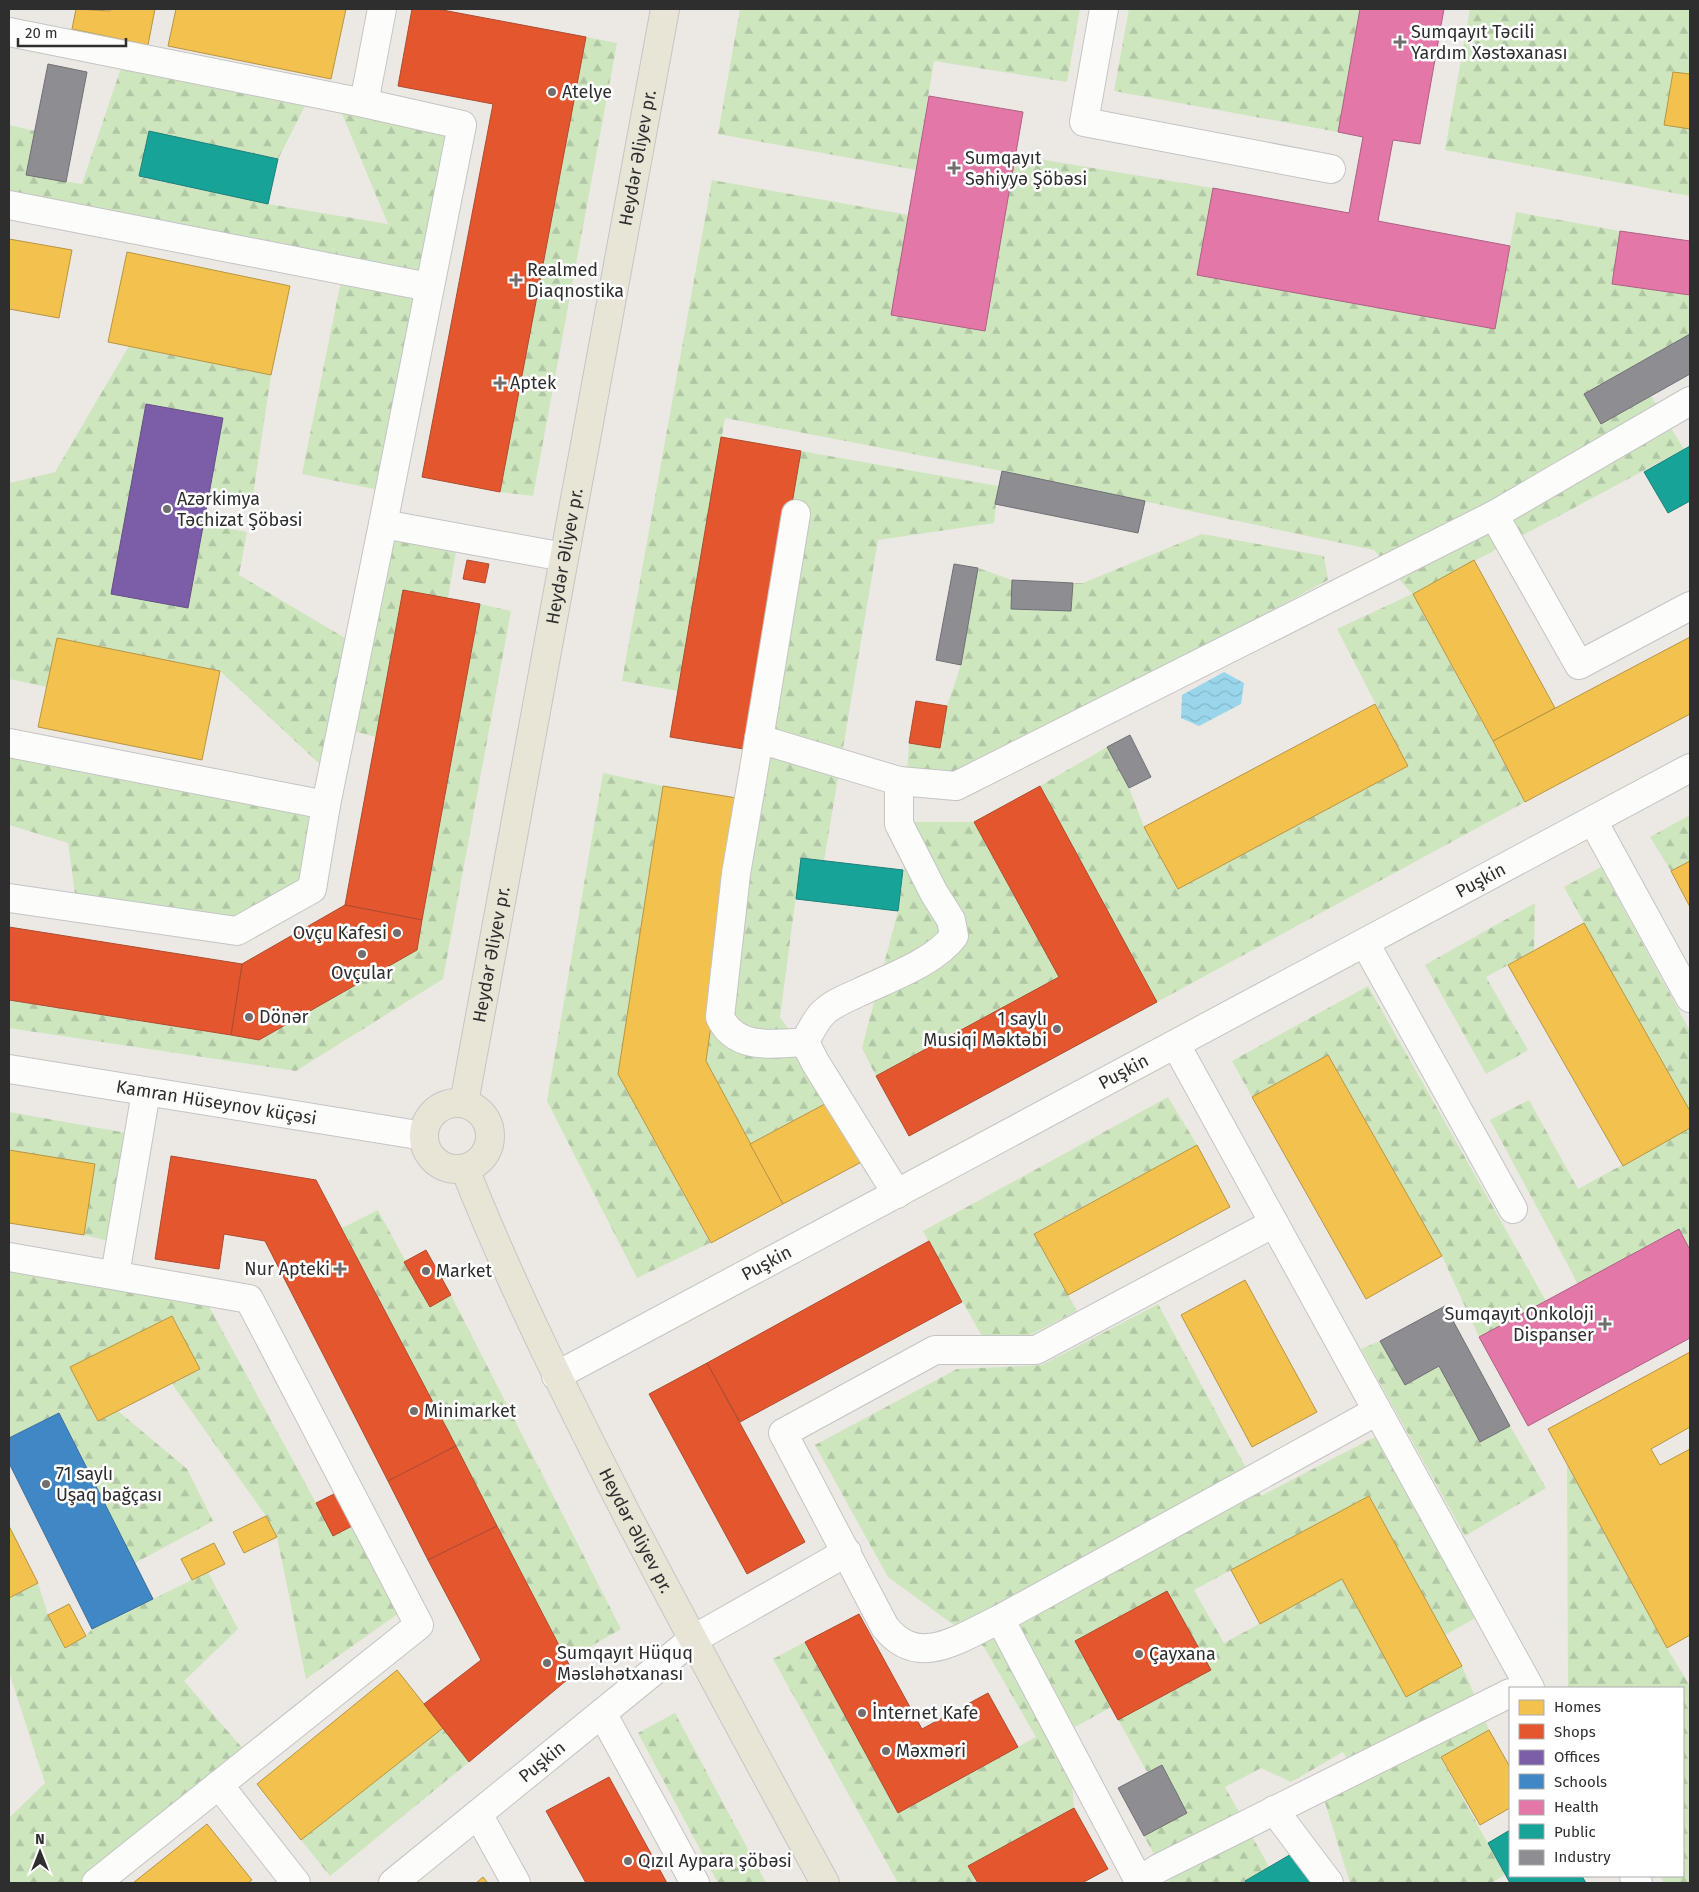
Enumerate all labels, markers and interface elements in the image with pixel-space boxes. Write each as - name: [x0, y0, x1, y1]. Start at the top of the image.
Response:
- scale bar: [18, 15, 125, 47]
- place label: Sumqayıt Təcili Yardım Xəstəxanası: [1411, 21, 1568, 64]
- text: 20 m: [25, 24, 58, 42]
- marker: Sumqayıt Təcili Yardım Xəstəxanası: [1393, 35, 1407, 49]
- place label: Atelye: [562, 81, 612, 103]
- marker: Atelye: [546, 86, 558, 98]
- street label: Heydər Əliyev pr.: [614, 88, 661, 228]
- place label: Sumqayıt Səhiyyə Şöbəsi: [965, 147, 1087, 190]
- marker: Sumqayıt Səhiyyə Şöbəsi: [947, 161, 961, 175]
- place label: Realmed Diaqnostika: [527, 259, 624, 302]
- marker: Realmed Diaqnostika: [509, 273, 523, 287]
- place label: Aptek: [510, 372, 557, 394]
- marker: Aptek: [494, 377, 506, 389]
- street label: Heydər Əliyev pr.: [541, 486, 588, 626]
- place label: Azərkimya Təchizat Şöbəsi: [177, 488, 303, 531]
- marker: Azərkimya Təchizat Şöbəsi: [161, 503, 173, 515]
- street label: Puşkin: [1452, 858, 1509, 903]
- street label: Heydər Əliyev pr.: [468, 885, 515, 1024]
- place label: Ovçu Kafesi: [293, 922, 387, 944]
- marker: Ovçu Kafesi: [391, 927, 403, 939]
- marker: Ovçular: [356, 948, 368, 960]
- place label: Ovçular: [331, 962, 393, 984]
- place label: Dönər: [259, 1006, 309, 1028]
- place label: 1 saylı Musiqi Məktəbi: [923, 1008, 1047, 1051]
- marker: Dönər: [243, 1011, 255, 1023]
- marker: 1 saylı Musiqi Məktəbi: [1051, 1023, 1063, 1035]
- street label: Puşkin: [1095, 1049, 1152, 1094]
- street label: Kamran Hüseynov küçəsi: [114, 1075, 318, 1129]
- street label: Puşkin: [738, 1241, 796, 1285]
- place label: Nur Apteki: [244, 1258, 330, 1280]
- place label: Market: [436, 1260, 493, 1282]
- marker: Nur Apteki: [334, 1263, 346, 1275]
- marker: Market: [420, 1265, 432, 1277]
- place label: Sumqayıt Onkoloji Dispanser: [1444, 1303, 1594, 1346]
- marker: Sumqayıt Onkoloji Dispanser: [1598, 1317, 1612, 1331]
- place label: Minimarket: [424, 1400, 517, 1422]
- marker: Minimarket: [408, 1405, 420, 1417]
- place label: 71 saylı Uşaq bağçası: [56, 1463, 162, 1506]
- street label: Heydər Əliyev pr.: [594, 1464, 677, 1597]
- marker: 71 saylı Uşaq bağçası: [40, 1478, 52, 1490]
- place label: Sumqayıt Hüquq Məsləhətxanası: [557, 1642, 693, 1685]
- place label: Çayxana: [1149, 1643, 1216, 1665]
- marker: Çayxana: [1133, 1648, 1145, 1660]
- marker: Sumqayıt Hüquq Məsləhətxanası: [541, 1657, 553, 1669]
- legend: [1509, 1687, 1684, 1877]
- text: Homes: [1554, 1698, 1601, 1716]
- place label: İnternet Kafe: [872, 1702, 978, 1724]
- marker: İnternet Kafe: [856, 1707, 868, 1719]
- text: Shops: [1554, 1723, 1596, 1741]
- street label: Puşkin: [514, 1736, 570, 1787]
- place label: Məxməri: [896, 1740, 966, 1762]
- marker: Məxməri: [880, 1745, 892, 1757]
- text: Offices: [1554, 1748, 1600, 1766]
- text: Schools: [1554, 1773, 1607, 1791]
- text: Health: [1554, 1798, 1599, 1816]
- text: Public: [1554, 1823, 1596, 1841]
- north arrow: [15, 1827, 65, 1877]
- text: N: [35, 1831, 45, 1848]
- text: Industry: [1554, 1848, 1611, 1866]
- place label: Qızıl Aypara şöbəsi: [638, 1850, 792, 1872]
- marker: Qızıl Aypara şöbəsi: [622, 1855, 634, 1867]

